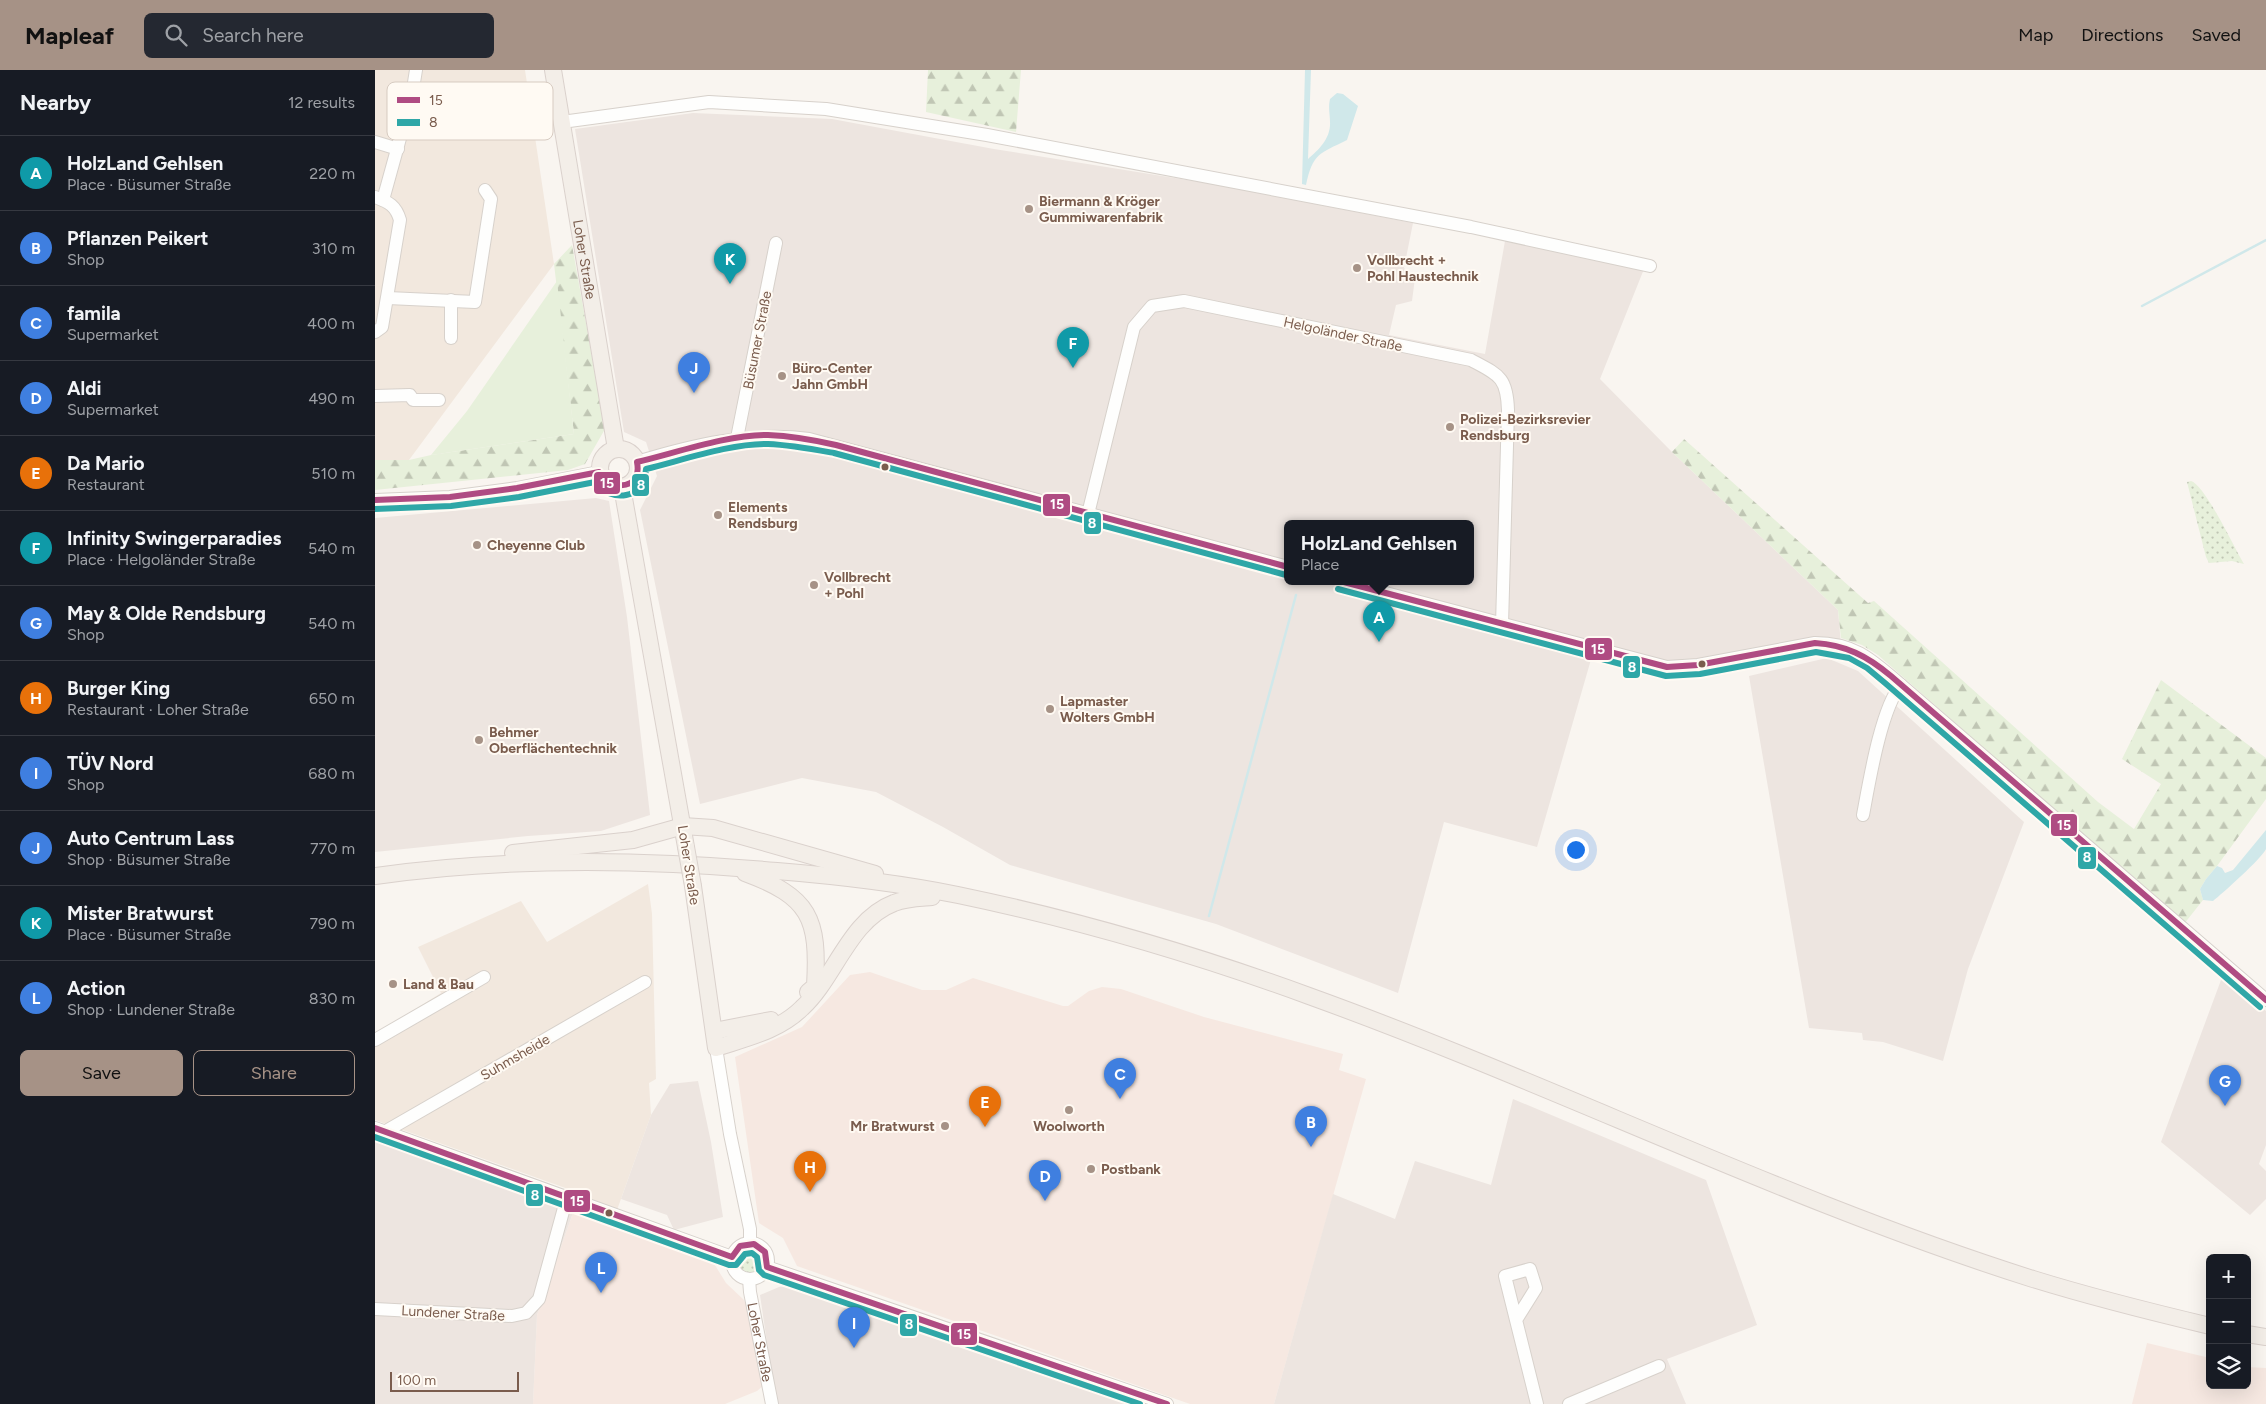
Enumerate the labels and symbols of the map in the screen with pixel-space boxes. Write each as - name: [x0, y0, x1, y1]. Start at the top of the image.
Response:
- legend: [387, 82, 553, 140]
- text: 15: [429, 92, 443, 109]
- text: 8: [429, 114, 438, 131]
- place label: Biermann & Kröger Gummiwarenfabrik: [1039, 193, 1163, 226]
- marker: Biermann & Kröger Gummiwarenfabrik: [1023, 203, 1035, 215]
- street label: Loher Straße: [569, 218, 599, 301]
- pin: K: [714, 243, 746, 284]
- place label: Vollbrecht + Pohl Haustechnik: [1367, 252, 1479, 285]
- marker: Vollbrecht + Pohl Haustechnik: [1351, 262, 1363, 274]
- street label: Büsumer Straße: [740, 289, 775, 391]
- street label: Helgoländer Straße: [1282, 314, 1404, 355]
- pin: F: [1057, 327, 1089, 368]
- pin: J: [678, 352, 710, 393]
- place label: Büro-Center Jahn GmbH: [792, 360, 873, 393]
- marker: Büro-Center Jahn GmbH: [776, 370, 788, 382]
- place label: Polizei-Bezirksrevier Rendsburg: [1460, 411, 1591, 444]
- marker: Polizei-Bezirksrevier Rendsburg: [1444, 421, 1456, 433]
- unlabelled marker: [880, 462, 890, 472]
- line badge: 15: [593, 471, 621, 495]
- line badge: 8: [631, 473, 650, 497]
- text: 15: [600, 475, 614, 492]
- text: 8: [637, 477, 645, 494]
- line badge: 15: [1042, 493, 1071, 517]
- text: 15: [1050, 496, 1064, 513]
- place label: Elements Rendsburg: [728, 499, 798, 532]
- marker: Elements Rendsburg: [712, 509, 724, 521]
- line badge: 8: [1083, 511, 1102, 535]
- text: 8: [1088, 515, 1096, 532]
- place label: Cheyenne Club: [487, 537, 585, 554]
- marker: Cheyenne Club: [471, 539, 483, 551]
- place label: Vollbrecht + Pohl: [824, 569, 892, 602]
- marker: Vollbrecht + Pohl: [808, 579, 820, 591]
- pin: A: [1363, 601, 1395, 642]
- line badge: 15: [1584, 637, 1613, 661]
- text: 15: [1591, 641, 1605, 658]
- line badge: 8: [1622, 655, 1641, 679]
- text: 8: [1628, 659, 1636, 676]
- unlabelled marker: [1697, 659, 1707, 669]
- place label: Lapmaster Wolters GmbH: [1060, 693, 1155, 726]
- marker: Lapmaster Wolters GmbH: [1044, 703, 1056, 715]
- place label: Behmer Oberflächentechnik: [489, 724, 618, 757]
- marker: Behmer Oberflächentechnik: [473, 734, 485, 746]
- line badge: 15: [2050, 813, 2078, 837]
- text: 15: [2057, 817, 2071, 834]
- street label: Loher Straße: [674, 824, 703, 906]
- your location: [1563, 837, 1589, 863]
- line badge: 8: [2077, 846, 2097, 870]
- text: 8: [2083, 849, 2091, 866]
- place label: Land & Bau: [403, 976, 474, 993]
- marker: Land & Bau: [387, 978, 399, 990]
- street label: Suhmsheide: [478, 1031, 553, 1084]
- pin: C: [1104, 1058, 1136, 1099]
- pin: G: [2209, 1065, 2241, 1106]
- pin: E: [969, 1086, 1001, 1127]
- marker: Woolworth: [1063, 1104, 1075, 1116]
- pin: B: [1295, 1106, 1327, 1147]
- place label: Mr Bratwurst: [850, 1118, 935, 1135]
- place label: Woolworth: [1033, 1118, 1105, 1135]
- marker: Mr Bratwurst: [939, 1120, 951, 1132]
- pin: H: [794, 1151, 826, 1192]
- pin: D: [1029, 1160, 1061, 1201]
- place label: Postbank: [1101, 1161, 1161, 1178]
- marker: Postbank: [1085, 1163, 1097, 1175]
- line badge: 8: [525, 1183, 544, 1207]
- text: 8: [531, 1187, 539, 1204]
- line badge: 15: [563, 1189, 591, 1213]
- text: 15: [570, 1193, 584, 1210]
- unlabelled marker: [604, 1208, 614, 1218]
- pin: L: [585, 1252, 617, 1293]
- street label: Loher Straße: [743, 1301, 775, 1384]
- street label: Lundener Straße: [401, 1302, 506, 1325]
- pin: I: [838, 1307, 870, 1348]
- line badge: 8: [899, 1313, 918, 1337]
- text: 8: [905, 1316, 913, 1333]
- line badge: 15: [950, 1322, 978, 1346]
- text: 15: [957, 1326, 971, 1343]
- scale bar: [390, 1369, 519, 1392]

